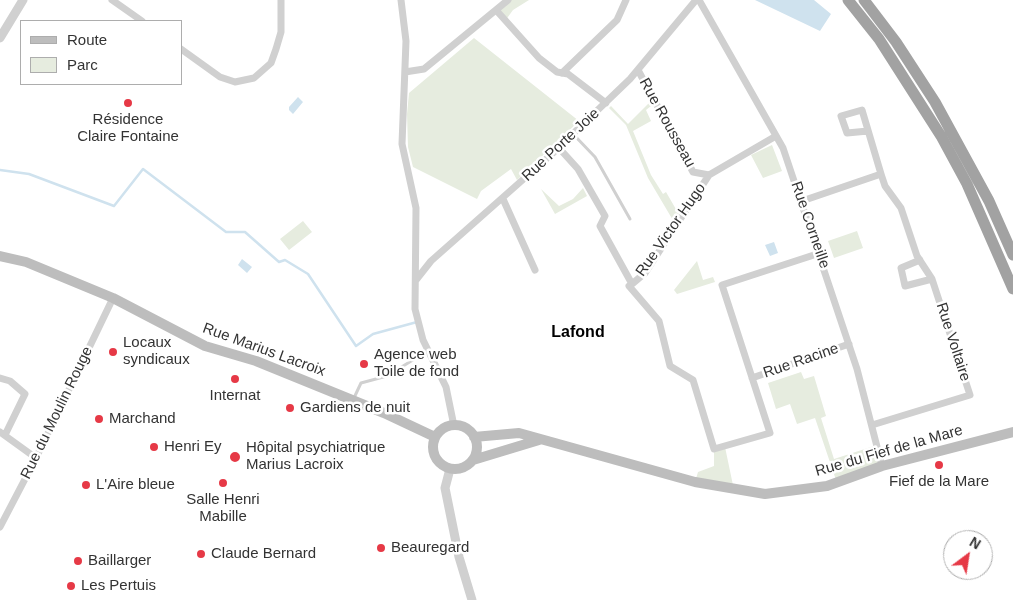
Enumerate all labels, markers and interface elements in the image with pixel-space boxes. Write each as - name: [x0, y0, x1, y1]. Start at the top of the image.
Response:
- legend: [20, 20, 182, 85]
- text: Route: [67, 31, 107, 48]
- text: Parc: [67, 56, 98, 73]
- street label: Rue Rousseau: [635, 75, 699, 171]
- marker: Résidence Claire Fontaine: [122, 97, 134, 109]
- street label: Rue Porte Joie: [519, 105, 603, 185]
- place label: Résidence Claire Fontaine: [77, 111, 179, 146]
- street label: Rue Corneille: [787, 179, 833, 271]
- street label: Rue Victor Hugo: [632, 180, 710, 280]
- street label: Rue Voltaire: [932, 300, 974, 384]
- street label: Rue Marius Lacroix: [200, 319, 328, 381]
- district label: Lafond: [551, 323, 605, 343]
- place label: Locaux syndicaux: [123, 334, 190, 369]
- street label: Rue Racine: [761, 340, 841, 382]
- street label: Rue du Moulin Rouge: [17, 344, 97, 482]
- marker: Locaux syndicaux: [107, 346, 119, 358]
- place label: Agence web Toile de fond: [374, 346, 459, 381]
- marker: Agence web Toile de fond: [358, 358, 370, 370]
- marker: Internat: [229, 373, 241, 385]
- place label: Internat: [210, 387, 260, 405]
- place label: Gardiens de nuit: [300, 399, 410, 417]
- marker: Gardiens de nuit: [284, 402, 296, 414]
- place label: Marchand: [109, 410, 176, 428]
- marker: Marchand: [93, 413, 105, 425]
- street label: Rue du Fief de la Mare: [813, 421, 965, 481]
- place label: Henri Ey: [164, 438, 222, 456]
- place label: Hôpital psychiatrique Marius Lacroix: [246, 439, 385, 474]
- marker: Henri Ey: [148, 441, 160, 453]
- marker: Hôpital psychiatrique Marius Lacroix: [228, 450, 242, 464]
- marker: Fief de la Mare: [933, 459, 945, 471]
- place label: Fief de la Mare: [889, 473, 989, 491]
- place label: L'Aire bleue: [96, 476, 175, 494]
- marker: Salle Henri Mabille: [217, 477, 229, 489]
- marker: L'Aire bleue: [80, 479, 92, 491]
- place label: Salle Henri Mabille: [186, 491, 260, 526]
- north arrow: [943, 530, 993, 580]
- text: N: [967, 534, 984, 552]
- place label: Beauregard: [391, 539, 469, 557]
- marker: Beauregard: [375, 542, 387, 554]
- place label: Claude Bernard: [211, 545, 316, 563]
- marker: Claude Bernard: [195, 548, 207, 560]
- place label: Baillarger: [88, 552, 151, 570]
- marker: Baillarger: [72, 555, 84, 567]
- place label: Les Pertuis: [81, 577, 156, 595]
- marker: Les Pertuis: [65, 580, 77, 592]

